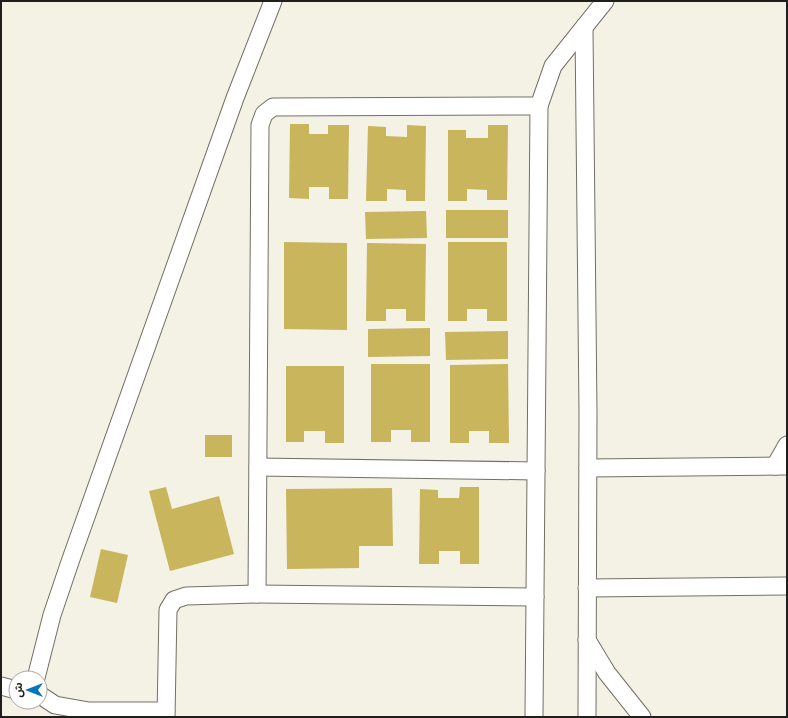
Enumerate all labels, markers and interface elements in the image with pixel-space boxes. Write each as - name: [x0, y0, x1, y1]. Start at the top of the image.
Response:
- north arrow: [8, 670, 48, 710]
- text: ش: [11, 682, 25, 698]

